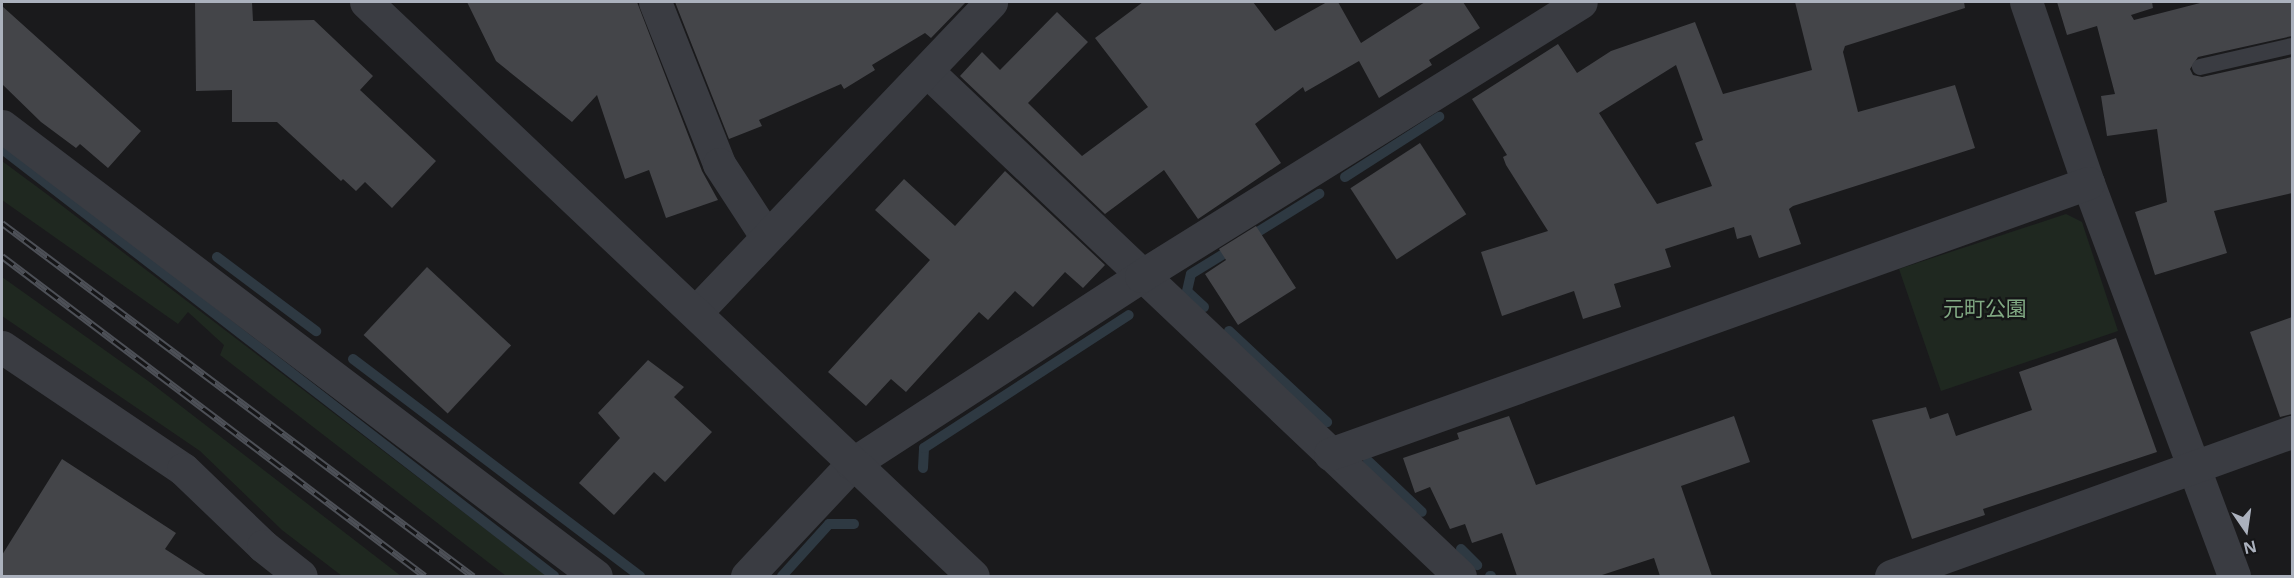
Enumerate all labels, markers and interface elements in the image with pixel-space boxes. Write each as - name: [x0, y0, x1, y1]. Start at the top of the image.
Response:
- park label: 元町公園: [1943, 295, 2027, 321]
- north arrow: [2216, 500, 2276, 560]
- text: N: [2241, 535, 2259, 560]

